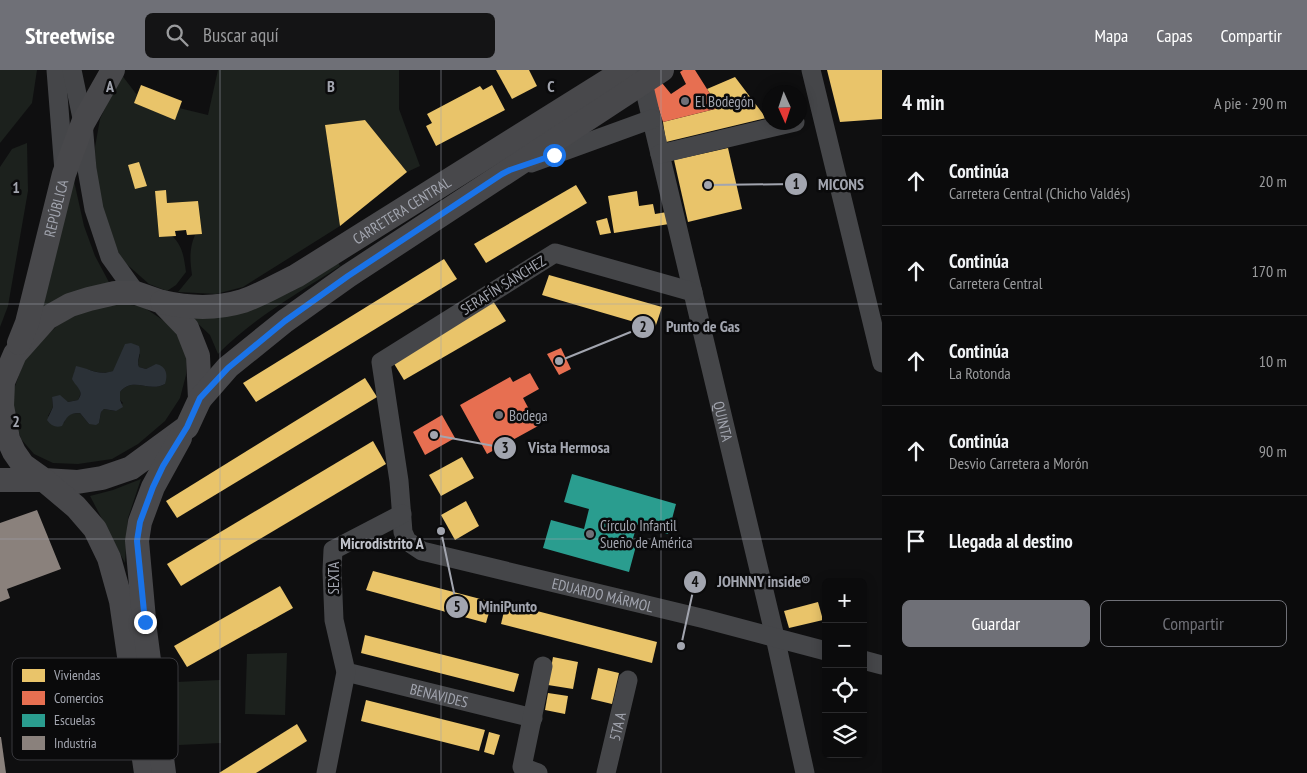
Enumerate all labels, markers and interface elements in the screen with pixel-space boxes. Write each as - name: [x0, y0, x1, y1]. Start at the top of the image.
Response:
- search box: [145, 13, 495, 58]
- text: Streetwise: [25, 20, 115, 51]
- icon: search: [163, 21, 191, 49]
- text: Buscar aquí: [203, 23, 279, 47]
- text: Mapa: [1095, 24, 1128, 47]
- text: Capas: [1156, 24, 1193, 47]
- text: Compartir: [1221, 24, 1282, 47]
- text: A: [105, 76, 115, 96]
- text: B: [327, 76, 335, 96]
- text: C: [547, 76, 555, 96]
- north arrow: [762, 85, 807, 130]
- text: 4 min: [902, 89, 944, 116]
- place label: El Bodegón: [695, 92, 754, 111]
- text: A pie · 290 m: [1214, 93, 1287, 113]
- marker: El Bodegón: [679, 95, 691, 107]
- route start: [543, 144, 566, 167]
- text: Continúa: [949, 159, 1009, 183]
- icon: ahead: [902, 167, 930, 195]
- callout: MICONS: [784, 169, 874, 200]
- text: 20 m: [1259, 171, 1287, 191]
- street label: CARRETERA CENTRAL: [349, 172, 455, 248]
- text: 1: [792, 174, 800, 193]
- text: MICONS: [818, 174, 864, 194]
- street label: REPÚBLICA: [39, 176, 72, 239]
- text: 1: [12, 177, 20, 197]
- text: Carretera Central (Chicho Valdés): [949, 183, 1130, 203]
- text: Continúa: [949, 249, 1009, 273]
- street label: SERAFÍN SÁNCHEZ: [457, 251, 550, 319]
- icon: ahead: [902, 257, 930, 285]
- text: 170 m: [1252, 261, 1287, 281]
- text: Carretera Central: [949, 273, 1042, 293]
- callout: Punto de Gas: [631, 311, 750, 342]
- text: Punto de Gas: [666, 316, 740, 336]
- text: 2: [639, 317, 647, 336]
- text: Continúa: [949, 339, 1009, 363]
- icon: ahead: [902, 347, 930, 375]
- text: 10 m: [1259, 351, 1287, 371]
- text: La Rotonda: [949, 363, 1011, 383]
- street label: QUINTA: [710, 399, 738, 444]
- place label: Bodega: [509, 406, 548, 425]
- marker: Bodega: [493, 409, 505, 421]
- text: 2: [12, 411, 20, 431]
- text: Continúa: [949, 429, 1009, 453]
- callout: Vista Hermosa: [493, 432, 620, 463]
- text: Vista Hermosa: [527, 437, 610, 457]
- icon: ahead: [902, 437, 930, 465]
- text: 3: [501, 438, 509, 457]
- text: 90 m: [1259, 441, 1287, 461]
- text: Desvio Carretera a Morón: [949, 453, 1089, 473]
- place label: Círculo Infantil Sueño de América: [600, 516, 693, 552]
- icon: arrive: [902, 527, 930, 555]
- marker: Círculo Infantil Sueño de América: [584, 528, 596, 540]
- text: Llegada al destino: [949, 529, 1073, 553]
- district label: Microdistrito A: [340, 533, 425, 553]
- street label: SEXTA: [324, 561, 343, 594]
- callout: JOHNNY inside®: [682, 566, 821, 597]
- text: JOHNNY inside®: [716, 571, 811, 591]
- text: 4: [691, 572, 699, 591]
- street label: EDUARDO MÁRMOL: [550, 573, 656, 616]
- map controls: [822, 578, 867, 758]
- button: +: [822, 578, 867, 623]
- callout: MiniPunto: [444, 591, 548, 622]
- text: MiniPunto: [479, 596, 537, 616]
- text: 5: [453, 597, 461, 616]
- button: Guardar: [902, 600, 1090, 647]
- button: Compartir: [1100, 600, 1287, 647]
- route end: [134, 611, 157, 634]
- button: −: [822, 623, 867, 668]
- legend: [12, 658, 178, 760]
- text: Viviendas: [53, 666, 101, 684]
- button: locate: [822, 668, 867, 713]
- street label: BENAVIDES: [408, 679, 470, 711]
- text: Comercios: [54, 689, 104, 707]
- street label: 5TA A: [604, 709, 630, 743]
- text: Escuelas: [54, 711, 95, 729]
- button: layers: [822, 713, 867, 758]
- text: Industria: [54, 734, 97, 752]

